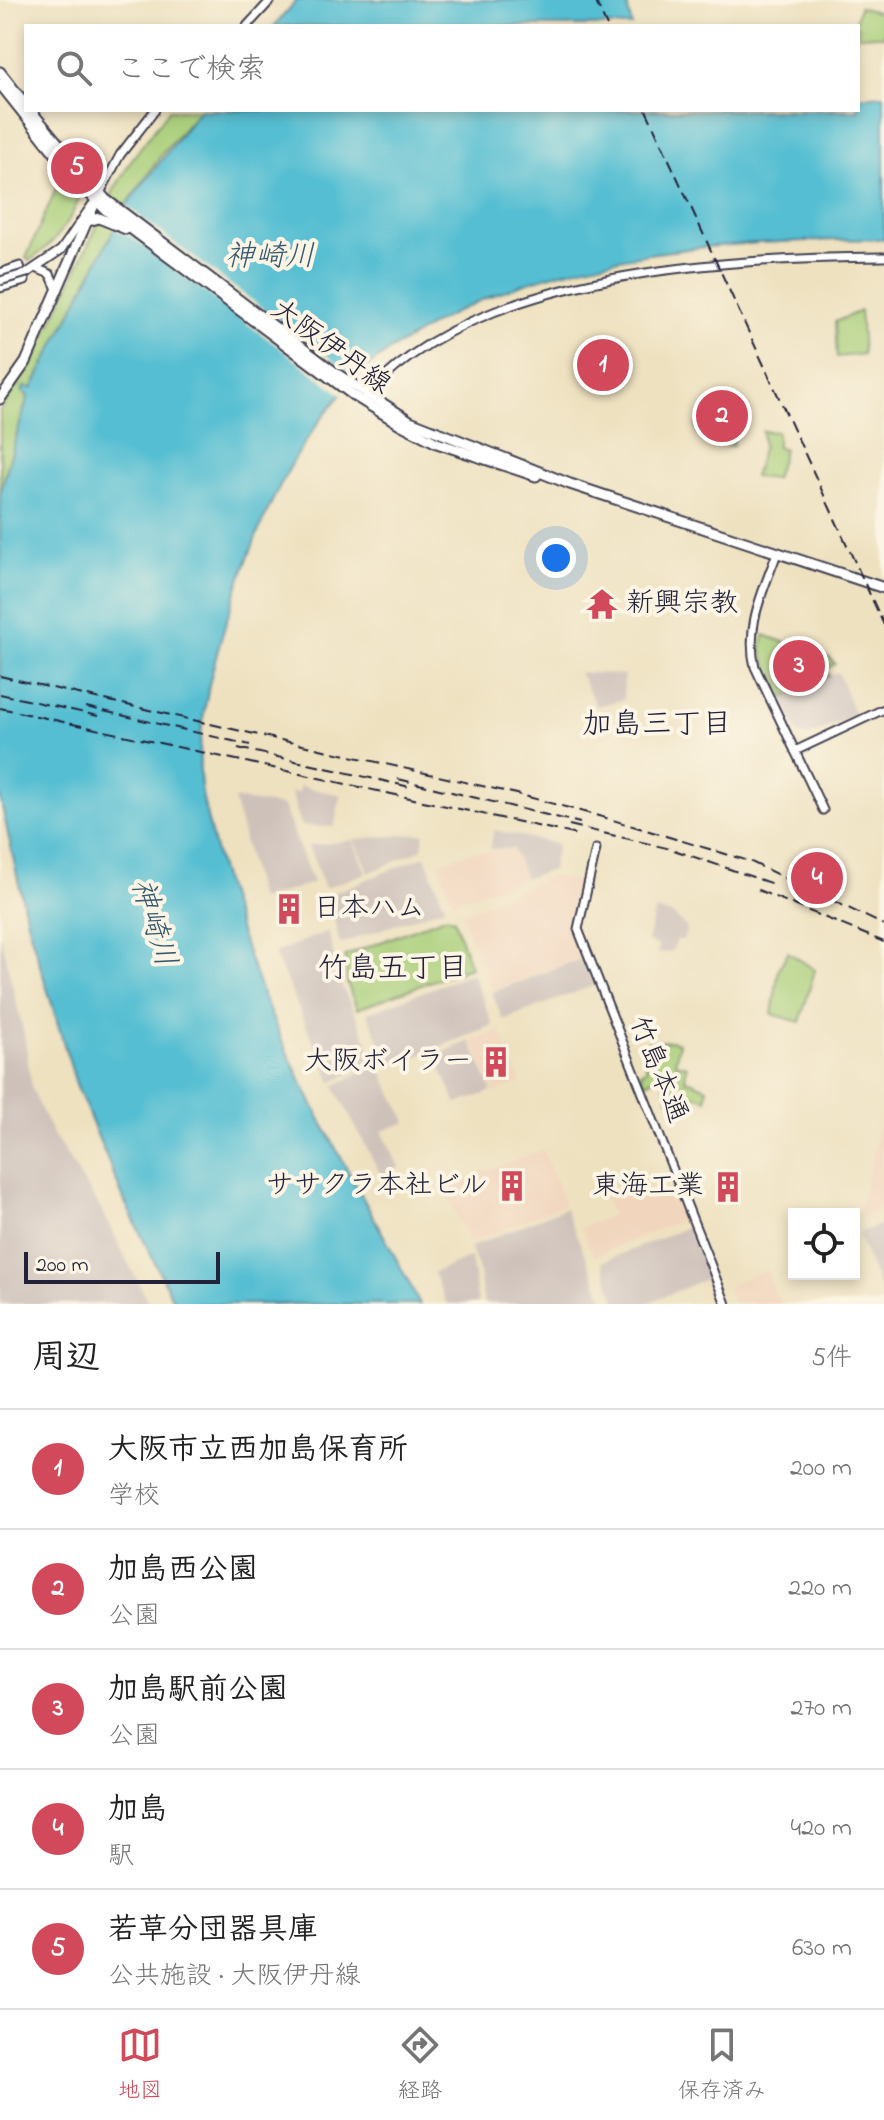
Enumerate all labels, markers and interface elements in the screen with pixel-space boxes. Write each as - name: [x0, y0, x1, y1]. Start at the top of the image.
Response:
- search box: [24, 24, 860, 112]
- icon: search: [52, 46, 96, 90]
- text: ここで検索: [116, 49, 266, 93]
- pin: 5: [51, 138, 103, 198]
- water label: 神崎川: [225, 236, 315, 280]
- street label: 大阪伊丹線: [261, 290, 399, 406]
- pin: 1: [577, 335, 629, 395]
- pin: 2: [696, 386, 748, 446]
- your location: [536, 538, 576, 578]
- place label: 新興宗教: [626, 584, 738, 625]
- temple icon: 新興宗教: [585, 587, 619, 621]
- pin: 3: [773, 636, 825, 696]
- district label: 加島三丁目: [582, 704, 732, 748]
- pin: 4: [791, 848, 843, 908]
- water label: 神崎川: [118, 874, 186, 972]
- place label: 日本ハム: [313, 889, 425, 930]
- building icon: 日本ハム: [272, 892, 306, 926]
- district label: 竹島五丁目: [318, 948, 468, 992]
- street label: 竹島本通: [617, 1010, 697, 1130]
- place label: 大阪ボイラー: [304, 1042, 472, 1083]
- building icon: 大阪ボイラー: [479, 1045, 513, 1079]
- place label: ササクラ本社ビル: [266, 1166, 488, 1207]
- place label: 東海工業: [592, 1167, 704, 1208]
- building icon: ササクラ本社ビル: [495, 1169, 529, 1203]
- building icon: 東海工業: [711, 1170, 745, 1204]
- map controls: [788, 1208, 860, 1280]
- button: locate: [788, 1208, 860, 1280]
- scale bar: [24, 1248, 220, 1284]
- text: 200 m: [36, 1250, 89, 1282]
- text: 周辺: [32, 1334, 100, 1384]
- text: 5件: [811, 1340, 852, 1378]
- text: 大阪市立西加島保育所: [108, 1429, 408, 1473]
- text: 1: [54, 1450, 62, 1488]
- text: 200 m: [790, 1450, 852, 1488]
- text: 学校: [108, 1478, 160, 1516]
- text: 加島西公園: [108, 1549, 258, 1593]
- text: 2: [52, 1570, 64, 1608]
- text: 220 m: [788, 1570, 852, 1608]
- text: 公園: [108, 1598, 160, 1636]
- text: 加島駅前公園: [108, 1669, 288, 1713]
- text: 3: [53, 1690, 63, 1728]
- text: 270 m: [790, 1690, 852, 1728]
- text: 公園: [108, 1718, 160, 1756]
- text: 加島: [108, 1789, 168, 1833]
- text: 4: [53, 1810, 63, 1848]
- text: 420 m: [790, 1810, 852, 1848]
- text: 駅: [108, 1838, 134, 1876]
- text: 若草分団器具庫: [108, 1909, 318, 1953]
- text: 5: [51, 1930, 65, 1968]
- text: 630 m: [792, 1930, 852, 1968]
- text: 公共施設 · 大阪伊丹線: [108, 1958, 361, 1996]
- tab: 地図: [118, 2023, 162, 2108]
- tab: 経路: [398, 2023, 442, 2108]
- tab: 保存済み: [678, 2023, 766, 2108]

